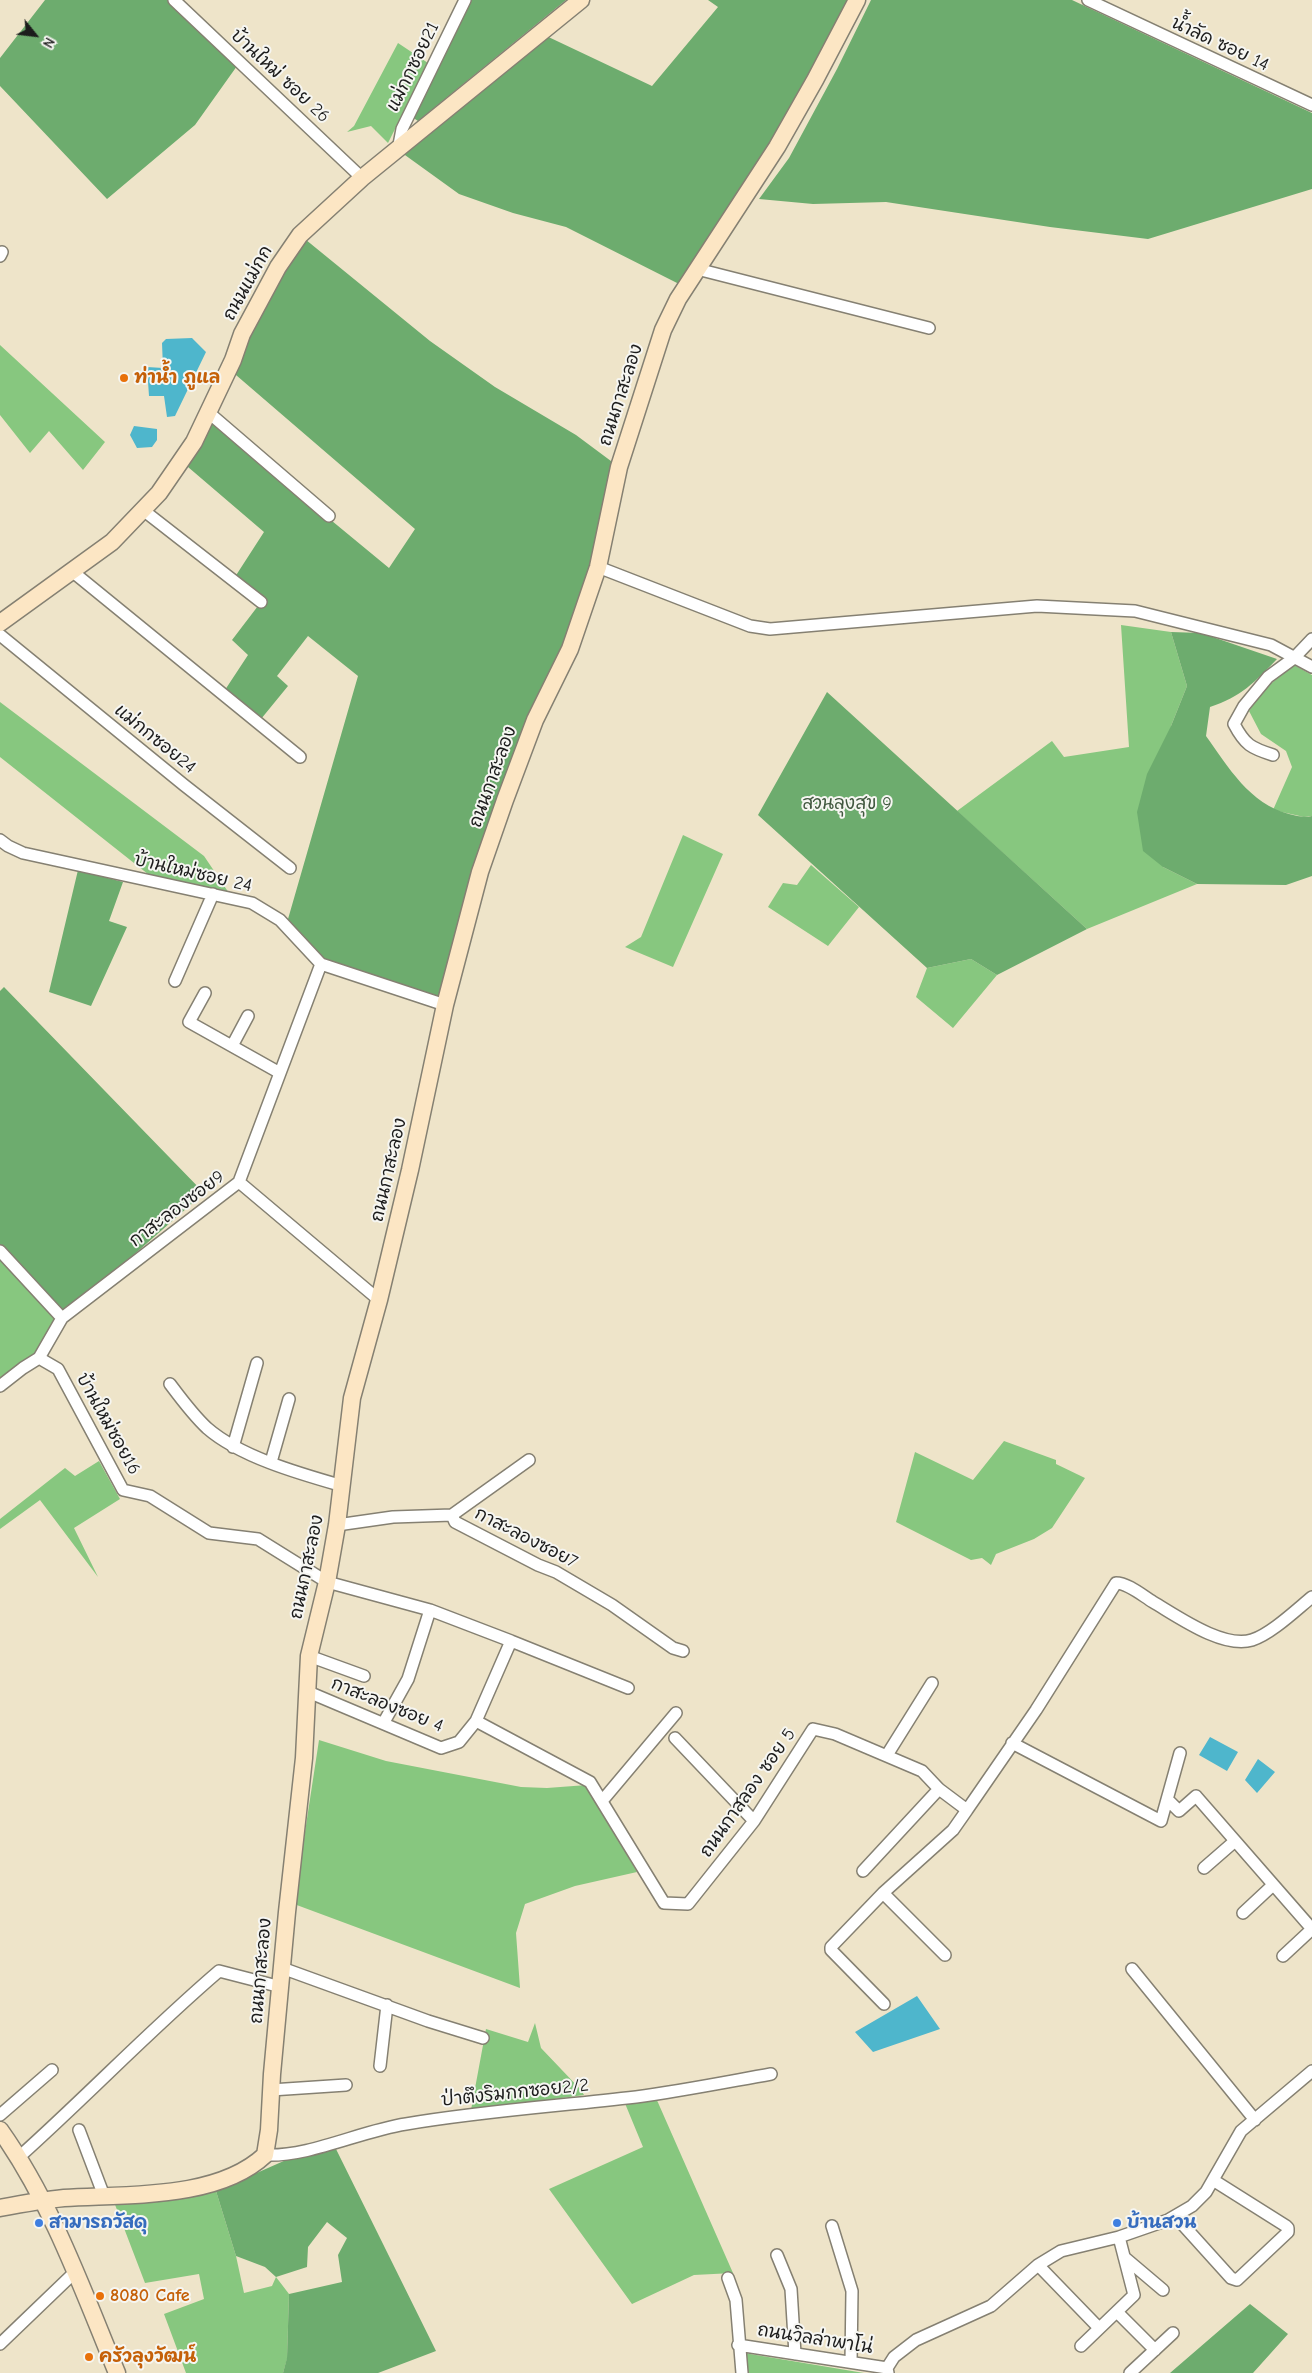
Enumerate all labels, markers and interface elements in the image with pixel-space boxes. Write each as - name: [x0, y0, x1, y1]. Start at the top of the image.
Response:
- north arrow: [10, 10, 60, 60]
- street label: น้ำลัด ซอย 14: [1168, 12, 1272, 76]
- street label: แม่กกซอย21: [382, 19, 444, 115]
- street label: บ้านใหม่ ซอย 26: [226, 25, 334, 127]
- text: N: [39, 34, 58, 51]
- street label: ถนนแม่กก: [219, 242, 277, 324]
- street label: ถนนกาสะลอง: [594, 341, 648, 449]
- place label: ท่าน้ำ ภูแล: [134, 367, 220, 389]
- marker: ท่าน้ำ ภูแล: [118, 372, 130, 384]
- street label: แม่กกซอย24: [110, 700, 200, 778]
- street label: ถนนกาสะลอง: [465, 723, 521, 831]
- park label: สวนลุงสุข 9: [802, 793, 892, 815]
- street label: บ้านใหม่ซอย 24: [132, 849, 254, 897]
- street label: ถนนกาสะลอง: [367, 1116, 411, 1224]
- street label: กาสะลองซอย9: [125, 1166, 229, 1252]
- street label: บ้านใหม่ซอย16: [71, 1369, 145, 1479]
- street label: กาสะลองซอย7: [471, 1503, 581, 1573]
- street label: ถนนกาสะลอง: [285, 1513, 329, 1621]
- street label: กาสะลองซอย 4: [328, 1673, 446, 1737]
- street label: ถนนกาสลอง ซอย 5: [696, 1724, 800, 1862]
- street label: ถนนกาสะลอง: [246, 1917, 276, 2025]
- street label: ป่าตึงริมกกซอย2/2: [440, 2075, 590, 2111]
- place label: สามารถวัสดุ: [49, 2212, 147, 2234]
- place label: บ้านสวน: [1127, 2212, 1197, 2234]
- marker: สามารถวัสดุ: [33, 2217, 45, 2229]
- marker: บ้านสวน: [1111, 2217, 1123, 2229]
- place label: 8080 Cafe: [110, 2285, 190, 2307]
- marker: 8080 Cafe: [94, 2290, 106, 2302]
- street label: ถนนวิลล่าพาโน่: [756, 2319, 874, 2359]
- place label: ครัวลุงวัฒน์: [99, 2346, 196, 2368]
- marker: ครัวลุงวัฒน์: [83, 2351, 95, 2363]

